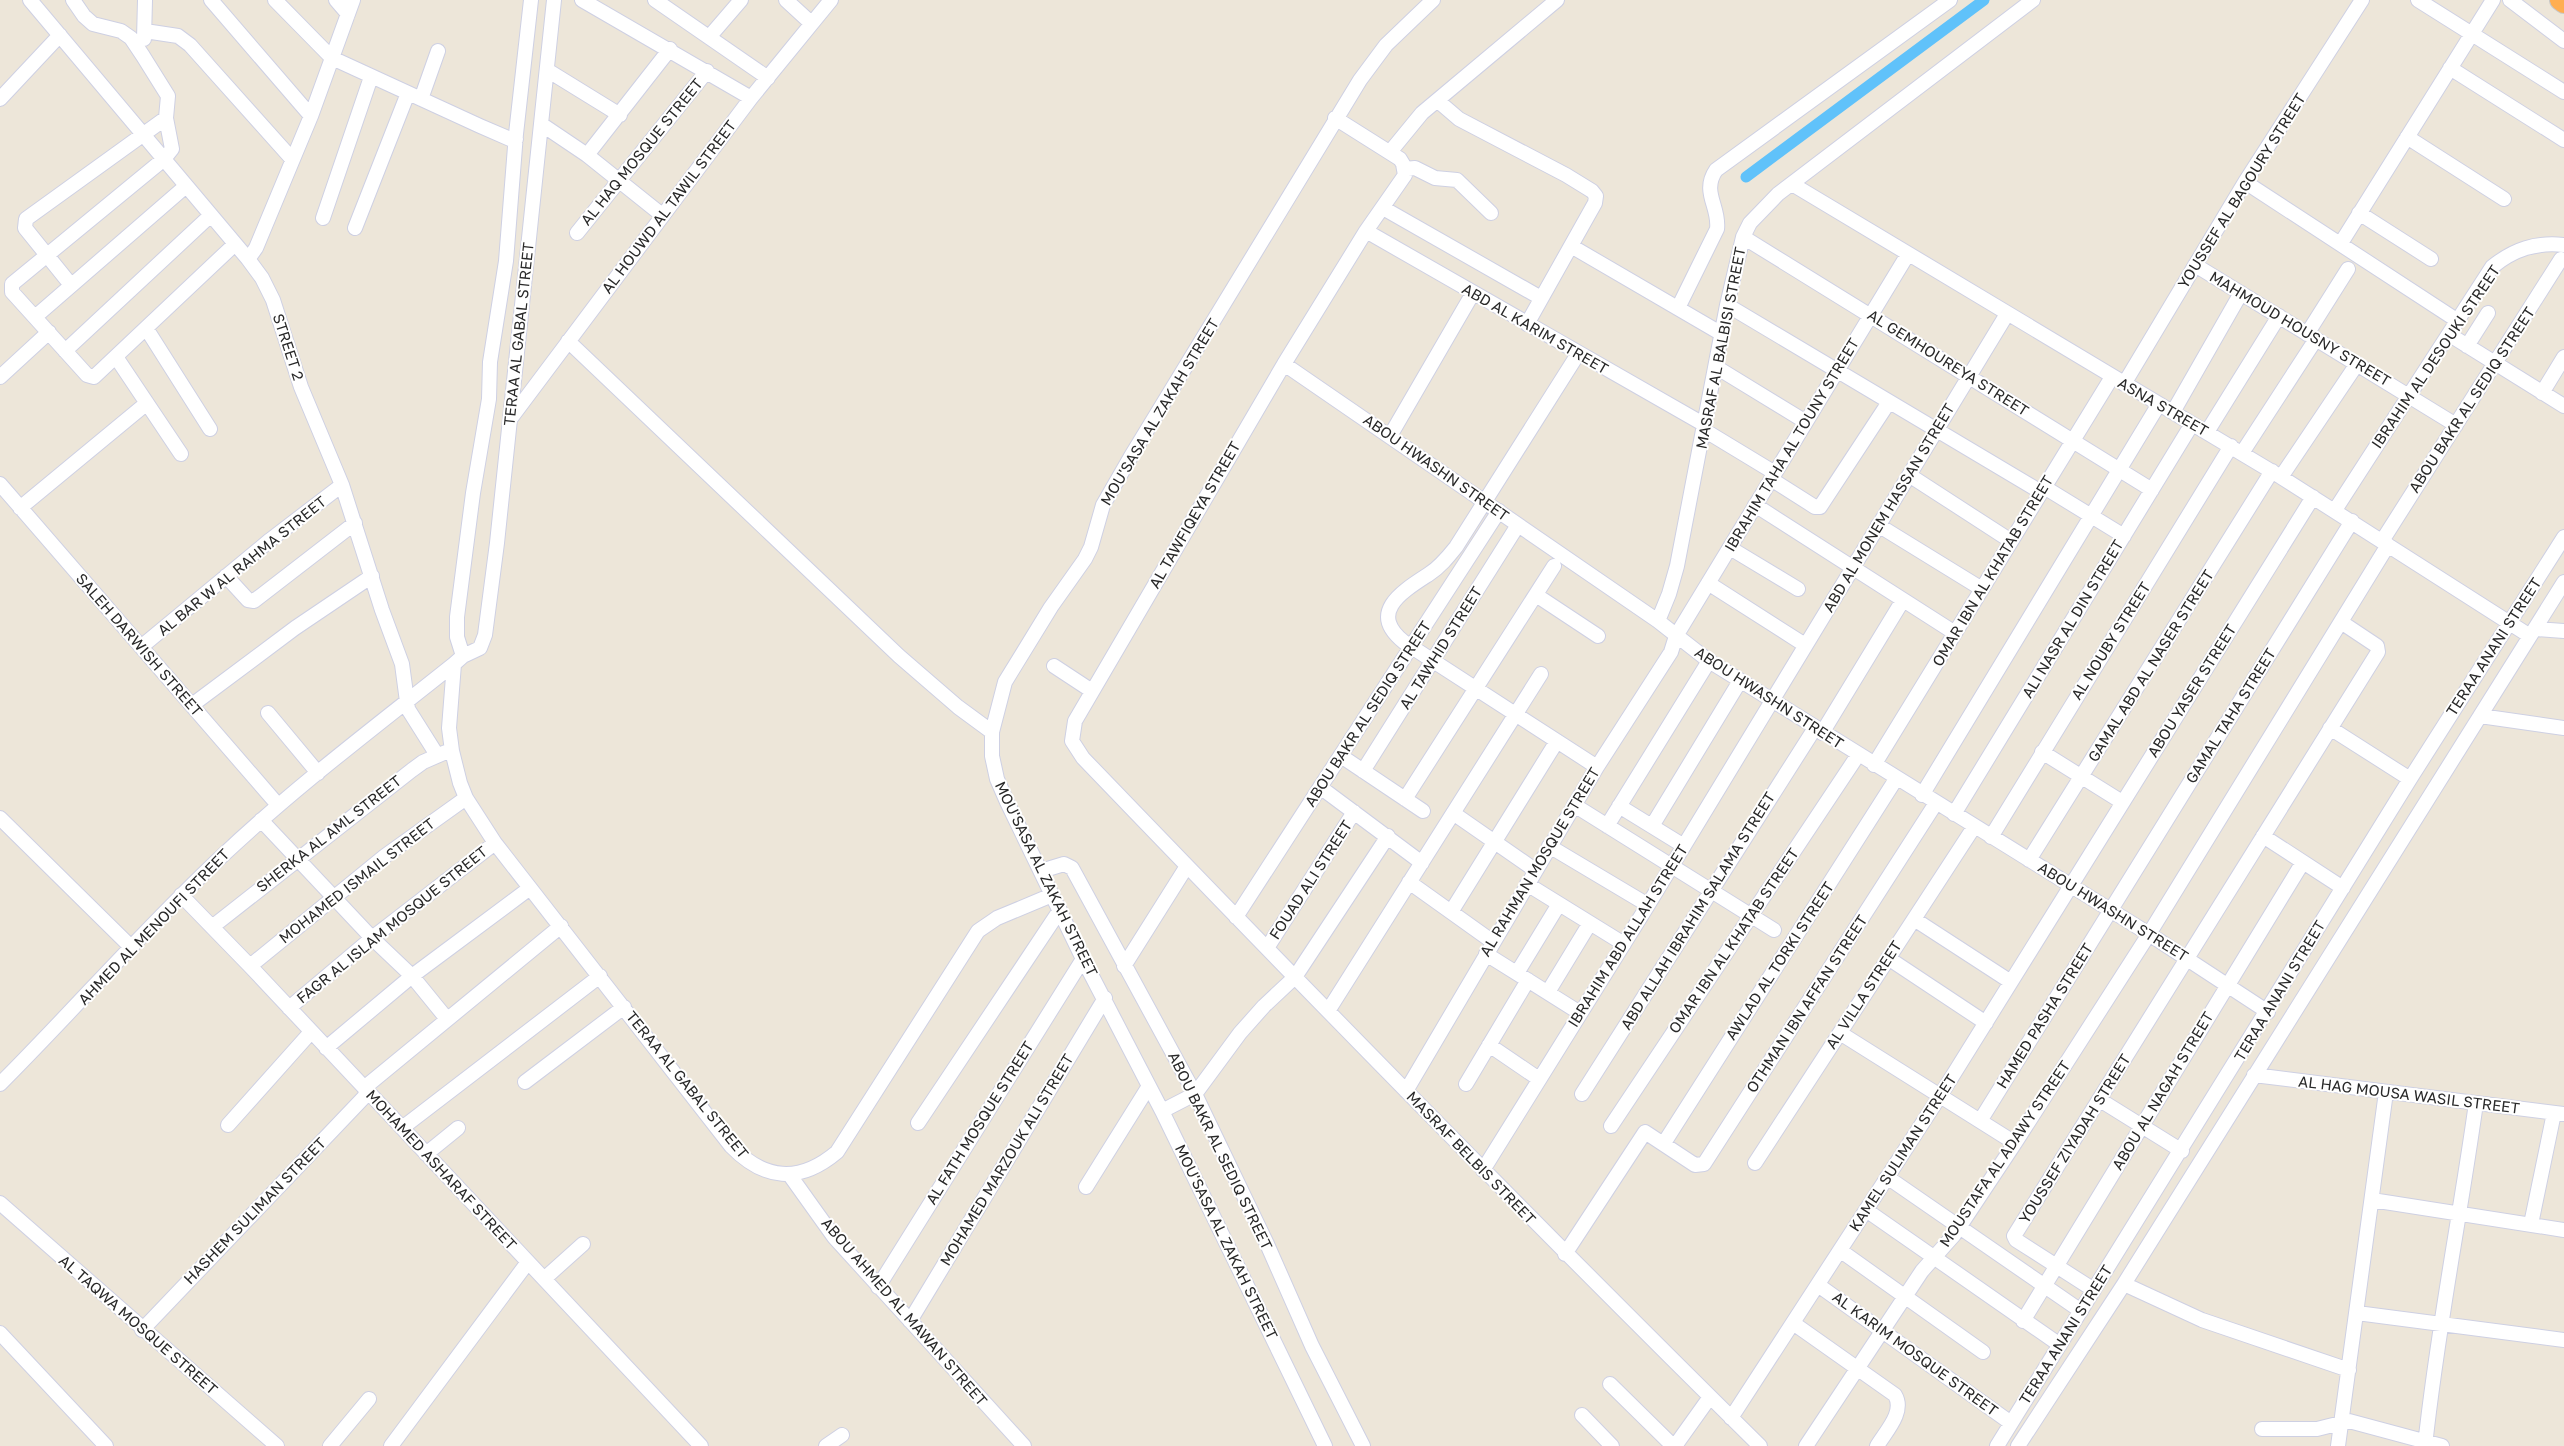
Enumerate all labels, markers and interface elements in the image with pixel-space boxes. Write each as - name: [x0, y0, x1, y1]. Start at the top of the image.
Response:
- street label: AL HAQ MOSQUE STREET: [576, 74, 706, 228]
- street label: YOUSSEF AL BAGOURY STREET: [2174, 90, 2309, 291]
- street label: AL HOUWD AL TAWIL STREET: [597, 116, 739, 297]
- street label: TERAA AL GABAL STREET: [499, 241, 537, 426]
- street label: MASRAF AL BALBISI STREET: [1692, 245, 1748, 450]
- street label: IBRAHIM AL DESOUKI STREET: [2367, 261, 2503, 451]
- street label: MAHMOUD HOUSNY STREET: [2207, 267, 2394, 389]
- street label: ABD AL KARIM STREET: [1459, 279, 1612, 377]
- street label: ABOU BAKR AL SEDIQ STREET: [2404, 303, 2538, 496]
- street label: AL GEMHOUREYA STREET: [1865, 305, 2032, 419]
- street label: STREET 2: [270, 311, 308, 382]
- street label: MOU'SASA AL ZAKAH STREET: [1096, 315, 1222, 508]
- street label: IBRAHIM TAHA AL TOUNY STREET: [1720, 334, 1862, 555]
- street label: ASNA STREET: [2115, 373, 2212, 439]
- street label: ABD AL MONEM HASSAN STREET: [1819, 400, 1958, 615]
- street label: ABOU HWASHN STREET: [1360, 410, 1513, 524]
- street label: AL TAWFIQEYA STREET: [1145, 438, 1244, 591]
- street label: OMAR IBN AL KHATAB STREET: [1928, 472, 2056, 669]
- street label: AL BAR W AL RAHMA STREET: [153, 492, 329, 639]
- street label: ALI NASR AL DIN STREET: [2018, 536, 2127, 701]
- street label: GAMAL ABD AL NASER STREET: [2083, 566, 2217, 765]
- street label: SALEH DARWISH STREET: [73, 569, 207, 719]
- street label: TERAA ANANI STREET: [2442, 574, 2545, 719]
- street label: AL NOUBY STREET: [2067, 578, 2154, 703]
- street label: AL TAWHID STREET: [1395, 583, 1485, 712]
- street label: ABOU BAKR AL SEDIQ STREET: [1300, 617, 1434, 810]
- street label: ABOU YASER STREET: [2143, 621, 2239, 760]
- street label: ABOU HWASHN STREET: [1692, 642, 1847, 752]
- street label: GAMAL TAHA STREET: [2181, 645, 2279, 786]
- street label: AL RAHMAN MOSQUE STREET: [1475, 764, 1603, 959]
- street label: SHERKA AL AML STREET: [252, 771, 404, 895]
- street label: MOU'SASA AL ZAKAH STREET: [992, 778, 1102, 979]
- street label: ABD ALLAH IBRAHIM SALAMA STREET: [1616, 788, 1778, 1033]
- street label: MOHAMED ISMAIL STREET: [275, 814, 438, 947]
- street label: FOUAD ALI STREET: [1265, 816, 1355, 942]
- street label: IBRAHIM ABD ALLAH STREET: [1563, 841, 1691, 1030]
- street label: FAGR AL ISLAM MOSQUE STREET: [292, 842, 490, 1007]
- street label: OMAR IBN AL KHATAB STREET: [1664, 844, 1802, 1036]
- street label: AHMED AL MENOUFI STREET: [74, 845, 233, 1008]
- street label: ABOU HWASHN STREET: [2035, 858, 2192, 965]
- street label: AWLAD AL TORKI STREET: [1721, 878, 1837, 1043]
- street label: OTHMAN IBN AFFAN STREET: [1742, 911, 1870, 1096]
- street label: TERAA ANANI STREET: [2230, 917, 2328, 1064]
- street label: AL VILLA STREET: [1822, 937, 1905, 1052]
- street label: HAMED PASHA STREET: [1992, 940, 2096, 1091]
- street label: TERAA AL GABAL STREET: [623, 1007, 753, 1162]
- street label: ABOU AL NAGAH STREET: [2108, 1008, 2217, 1173]
- street label: AL FATH MOSQUE STREET: [921, 1038, 1037, 1207]
- street label: ABOU BAKR AL SEDIQ STREET: [1165, 1049, 1277, 1252]
- street label: MOHAMED MARZOUK ALI STREET: [936, 1050, 1077, 1269]
- street label: YOUSSEF ZIYADAH STREET: [2015, 1051, 2134, 1226]
- street label: MOUSTAFA AL ADAWY STREET: [1935, 1057, 2073, 1250]
- street label: KAMEL SULIMAN STREET: [1845, 1071, 1960, 1234]
- street label: AL HAG MOUSA WASIL STREET: [2297, 1072, 2521, 1117]
- street label: MOHAMED ASHARAF STREET: [363, 1086, 521, 1253]
- street label: MASRAF BELBIS STREET: [1403, 1087, 1540, 1228]
- street label: HASHEM SULIMAN STREET: [179, 1133, 329, 1287]
- street label: MOU'SASA AL ZAKAH STREET: [1172, 1141, 1282, 1342]
- street label: ABOU AHMED AL MAWAN STREET: [818, 1214, 991, 1409]
- street label: AL TAQWA MOSQUE STREET: [56, 1251, 221, 1398]
- street label: TERAA ANANI STREET: [2015, 1261, 2115, 1407]
- street label: AL KARIM MOSQUE STREET: [1829, 1287, 2002, 1419]

